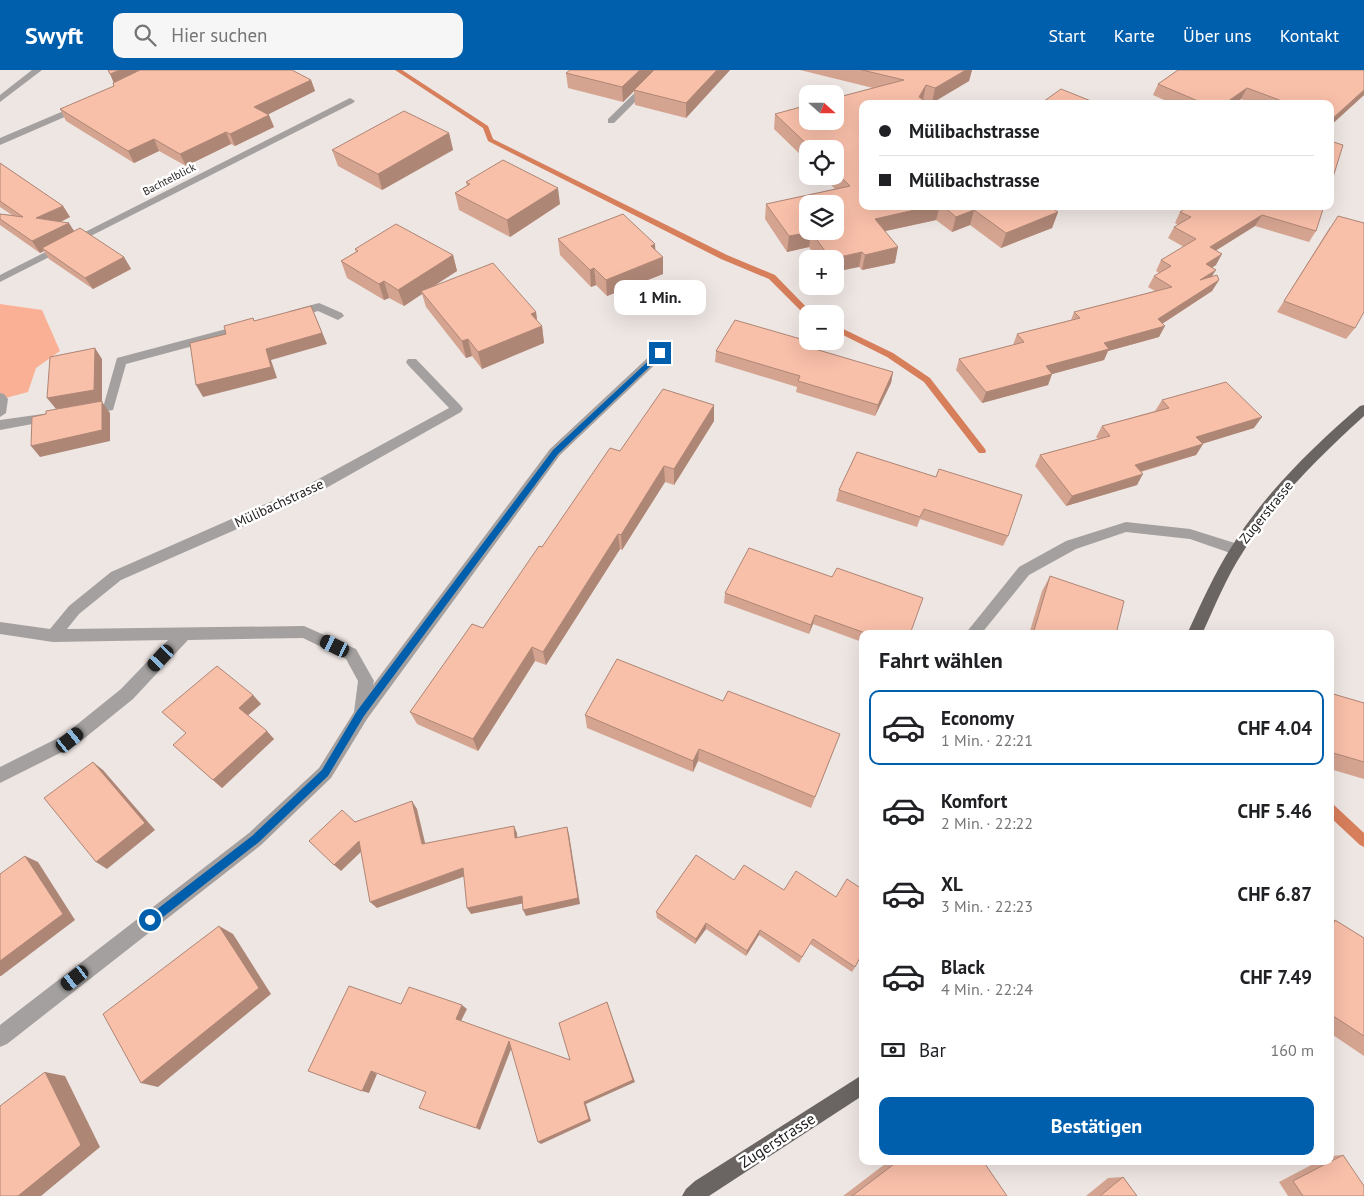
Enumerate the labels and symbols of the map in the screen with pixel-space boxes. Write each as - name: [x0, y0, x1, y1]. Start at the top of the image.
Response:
- north arrow: [799, 85, 844, 130]
- street label: Bachtelblick: [140, 159, 198, 198]
- callout: 1 Min.: [614, 280, 706, 316]
- route end: [649, 342, 671, 364]
- street label: Mülibachstrasse: [232, 475, 326, 531]
- street label: Zugerstrasse: [1235, 477, 1297, 547]
- car: [318, 633, 351, 659]
- car: [145, 642, 176, 674]
- car: [53, 725, 86, 755]
- route start: [139, 909, 161, 931]
- car: [58, 963, 91, 993]
- street label: Zugerstrasse: [735, 1108, 819, 1172]

